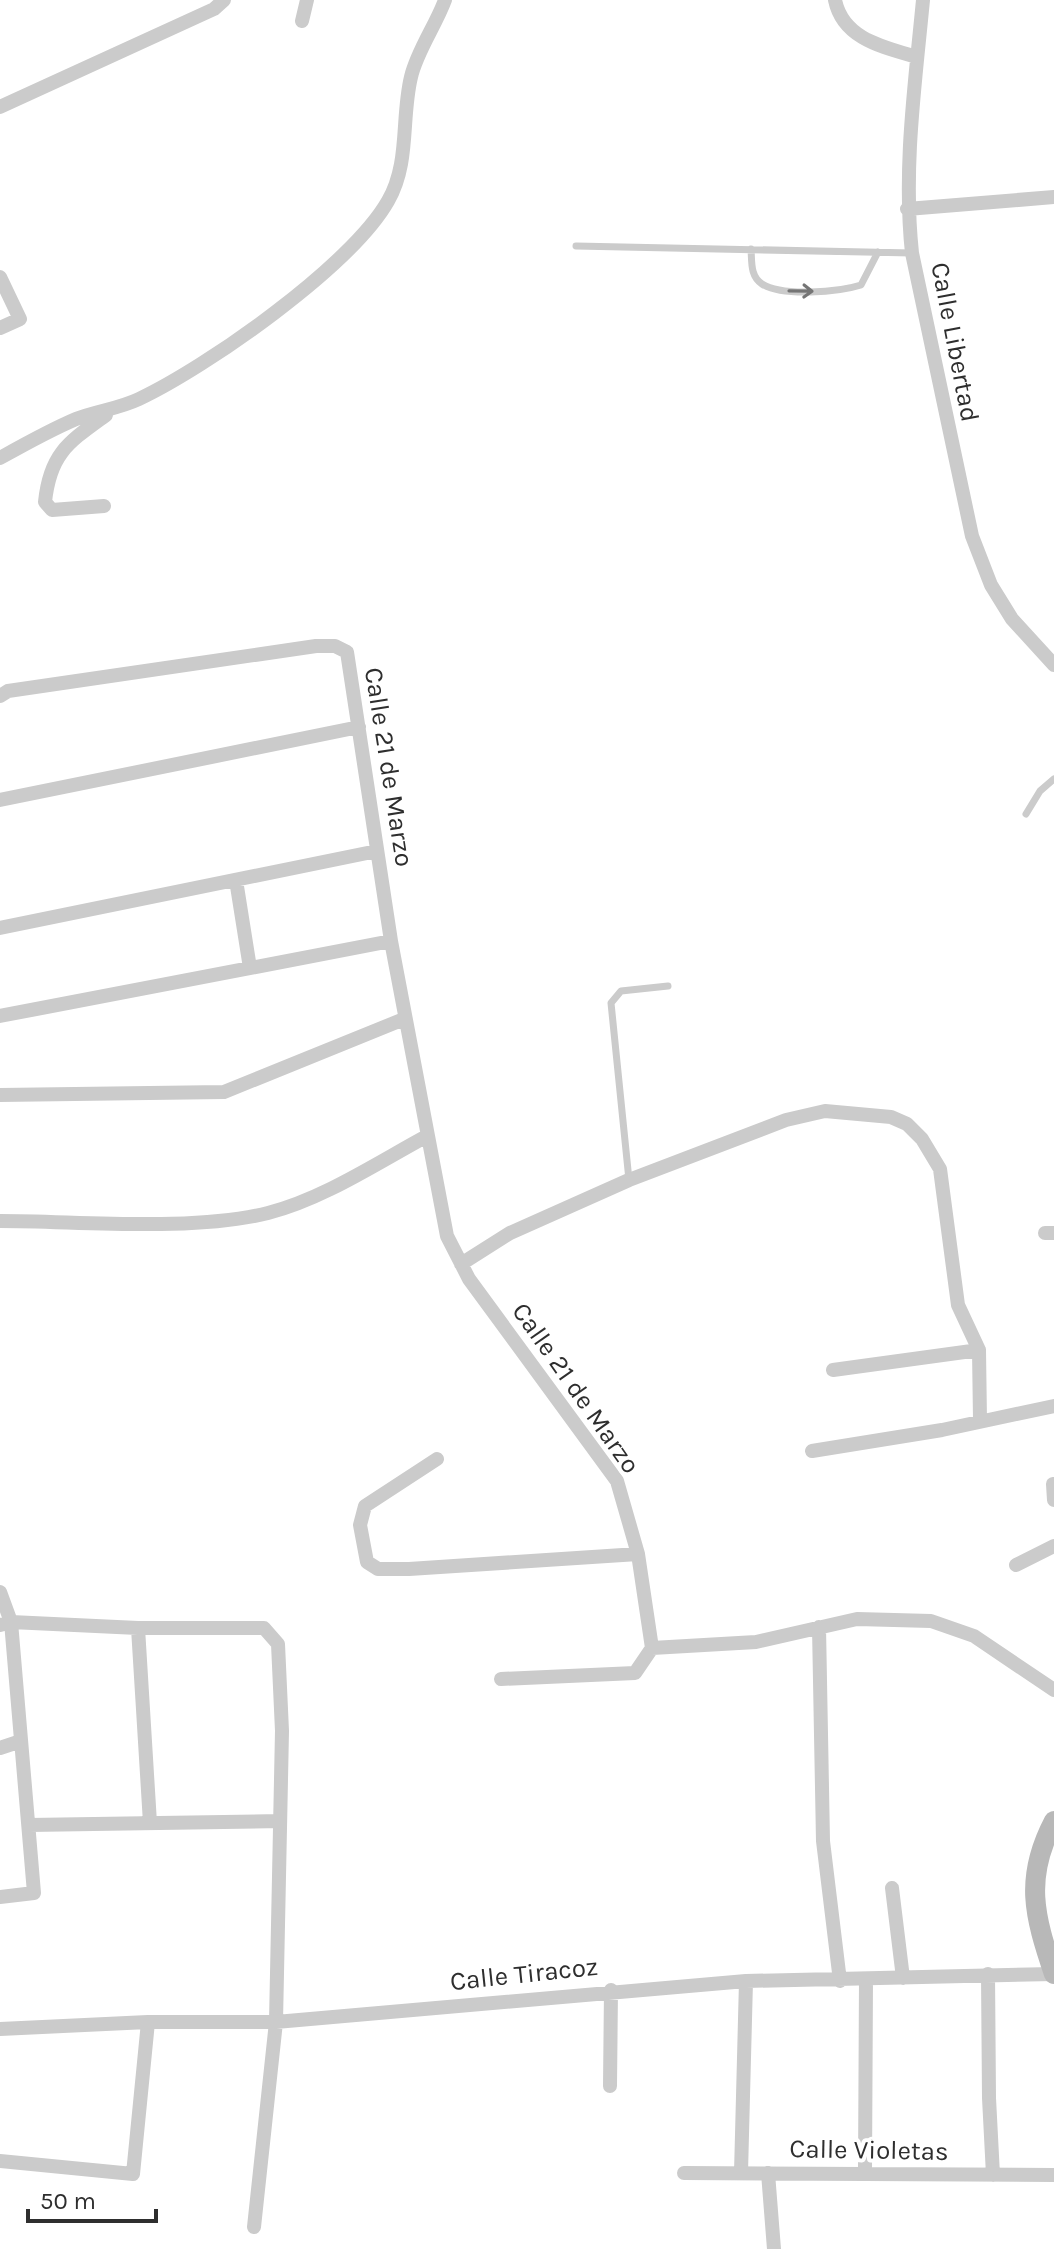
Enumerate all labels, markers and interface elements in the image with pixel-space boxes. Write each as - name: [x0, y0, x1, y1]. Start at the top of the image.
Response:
- street label: Calle Libertad: [924, 260, 986, 424]
- one-way arrow: [787, 283, 814, 298]
- street label: Calle 21 de Marzo: [358, 665, 420, 869]
- street label: Calle 21 de Marzo: [506, 1297, 646, 1479]
- street label: Calle Tiracoz: [448, 1951, 600, 1997]
- street label: Calle Violetas: [789, 2133, 949, 2167]
- scale bar: [28, 2173, 156, 2223]
- text: 50 m: [40, 2187, 96, 2215]

